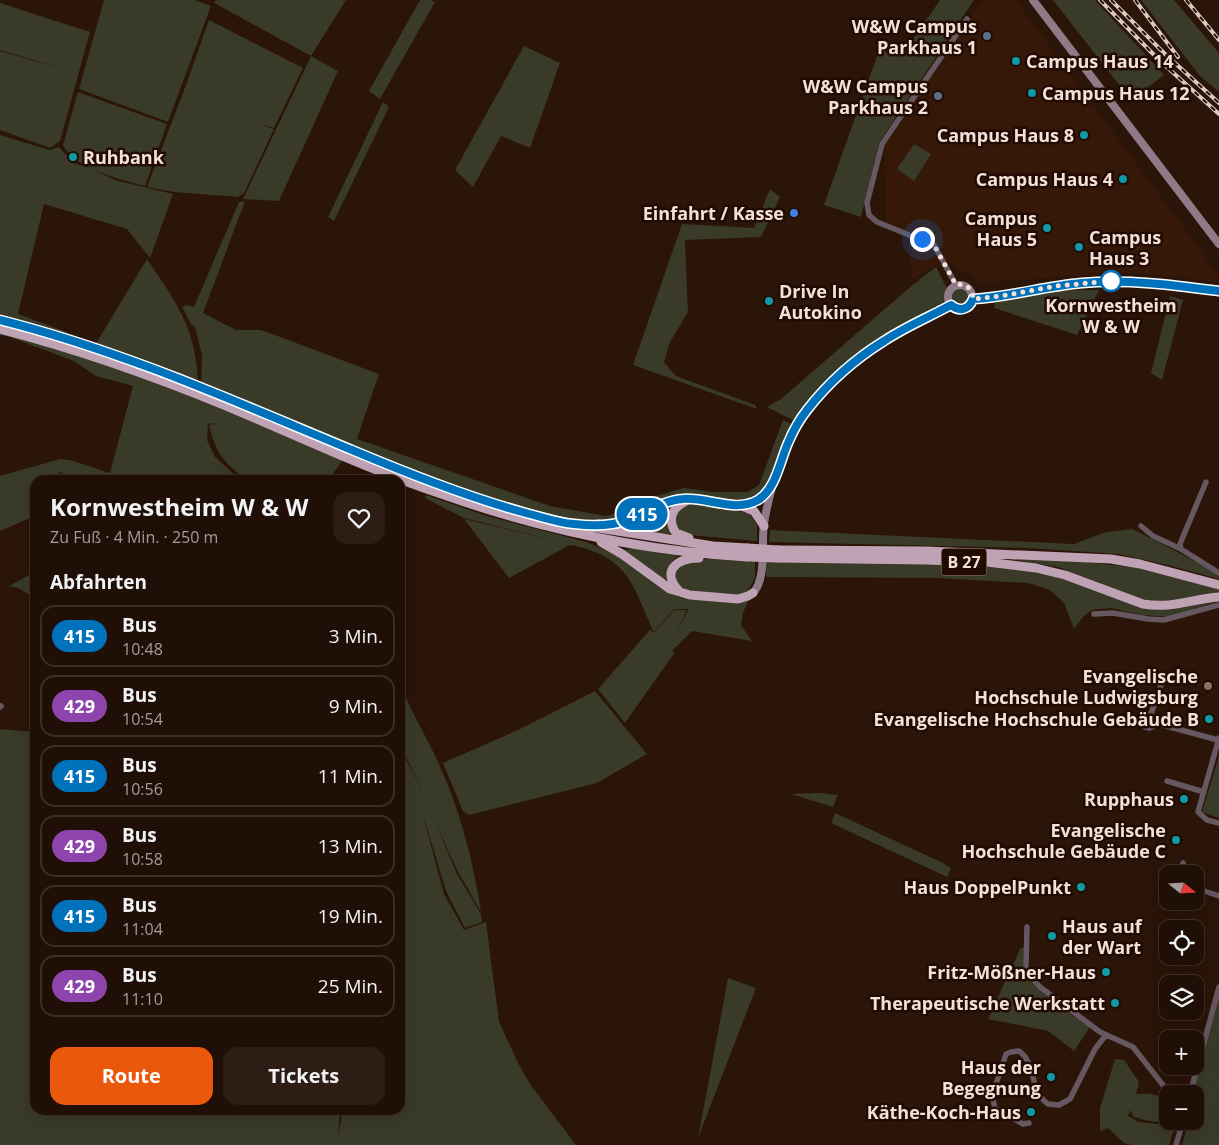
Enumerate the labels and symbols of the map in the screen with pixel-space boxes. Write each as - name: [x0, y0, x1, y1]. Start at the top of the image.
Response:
- place label: W&W Campus Parkhaus 1: [852, 14, 977, 59]
- marker: W&W Campus Parkhaus 1: [981, 30, 993, 42]
- place label: Campus Haus 14: [1026, 49, 1174, 73]
- marker: Campus Haus 14: [1010, 55, 1022, 67]
- place label: W&W Campus Parkhaus 2: [803, 74, 928, 119]
- place label: Campus Haus 12: [1042, 81, 1190, 105]
- marker: Campus Haus 12: [1026, 87, 1038, 99]
- marker: W&W Campus Parkhaus 2: [932, 90, 944, 102]
- place label: Campus Haus 8: [937, 123, 1074, 147]
- marker: Campus Haus 8: [1078, 129, 1090, 141]
- place label: Ruhbank: [83, 145, 165, 169]
- marker: Ruhbank: [67, 151, 79, 163]
- place label: Campus Haus 4: [976, 167, 1113, 191]
- marker: Campus Haus 4: [1117, 173, 1129, 185]
- place label: Einfahrt / Kasse: [643, 201, 784, 225]
- place label: Campus Haus 5: [965, 206, 1037, 251]
- marker: Einfahrt / Kasse: [788, 207, 800, 219]
- marker: Campus Haus 5: [1041, 222, 1053, 234]
- place label: Campus Haus 3: [1089, 225, 1161, 270]
- your location: [910, 227, 935, 252]
- marker: Campus Haus 3: [1073, 241, 1085, 253]
- marker: Kornwestheim W & W: [1100, 270, 1122, 292]
- place label: Drive In Autokino: [779, 279, 862, 324]
- place label: Kornwestheim W & W: [1045, 293, 1177, 338]
- marker: Drive In Autokino: [763, 295, 775, 307]
- line badge: 415: [613, 498, 671, 530]
- road number: B 27: [942, 548, 986, 576]
- place label: Evangelische Hochschule Ludwigsburg: [974, 664, 1198, 709]
- marker: Evangelische Hochschule Ludwigsburg: [1202, 680, 1214, 692]
- place label: Evangelische Hochschule Gebäude B: [874, 707, 1199, 731]
- marker: Evangelische Hochschule Gebäude B: [1203, 713, 1215, 725]
- place label: Rupphaus: [1084, 787, 1174, 811]
- marker: Rupphaus: [1178, 793, 1190, 805]
- place label: Evangelische Hochschule Gebäude C: [961, 818, 1166, 863]
- marker: Evangelische Hochschule Gebäude C: [1170, 834, 1182, 846]
- north arrow: [1159, 865, 1204, 910]
- place label: Haus DoppelPunkt: [904, 875, 1071, 899]
- marker: Haus DoppelPunkt: [1075, 881, 1087, 893]
- place label: Haus auf der Wart: [1062, 914, 1143, 959]
- marker: Haus auf der Wart: [1046, 930, 1058, 942]
- place label: Fritz-Mößner-Haus: [927, 960, 1096, 984]
- marker: Fritz-Mößner-Haus: [1100, 966, 1112, 978]
- place label: Therapeutische Werkstatt: [870, 991, 1105, 1015]
- marker: Therapeutische Werkstatt: [1109, 997, 1121, 1009]
- place label: Haus der Begegnung: [942, 1055, 1041, 1100]
- marker: Haus der Begegnung: [1045, 1071, 1057, 1083]
- place label: Käthe-Koch-Haus: [867, 1100, 1021, 1124]
- marker: Käthe-Koch-Haus: [1025, 1106, 1037, 1118]

